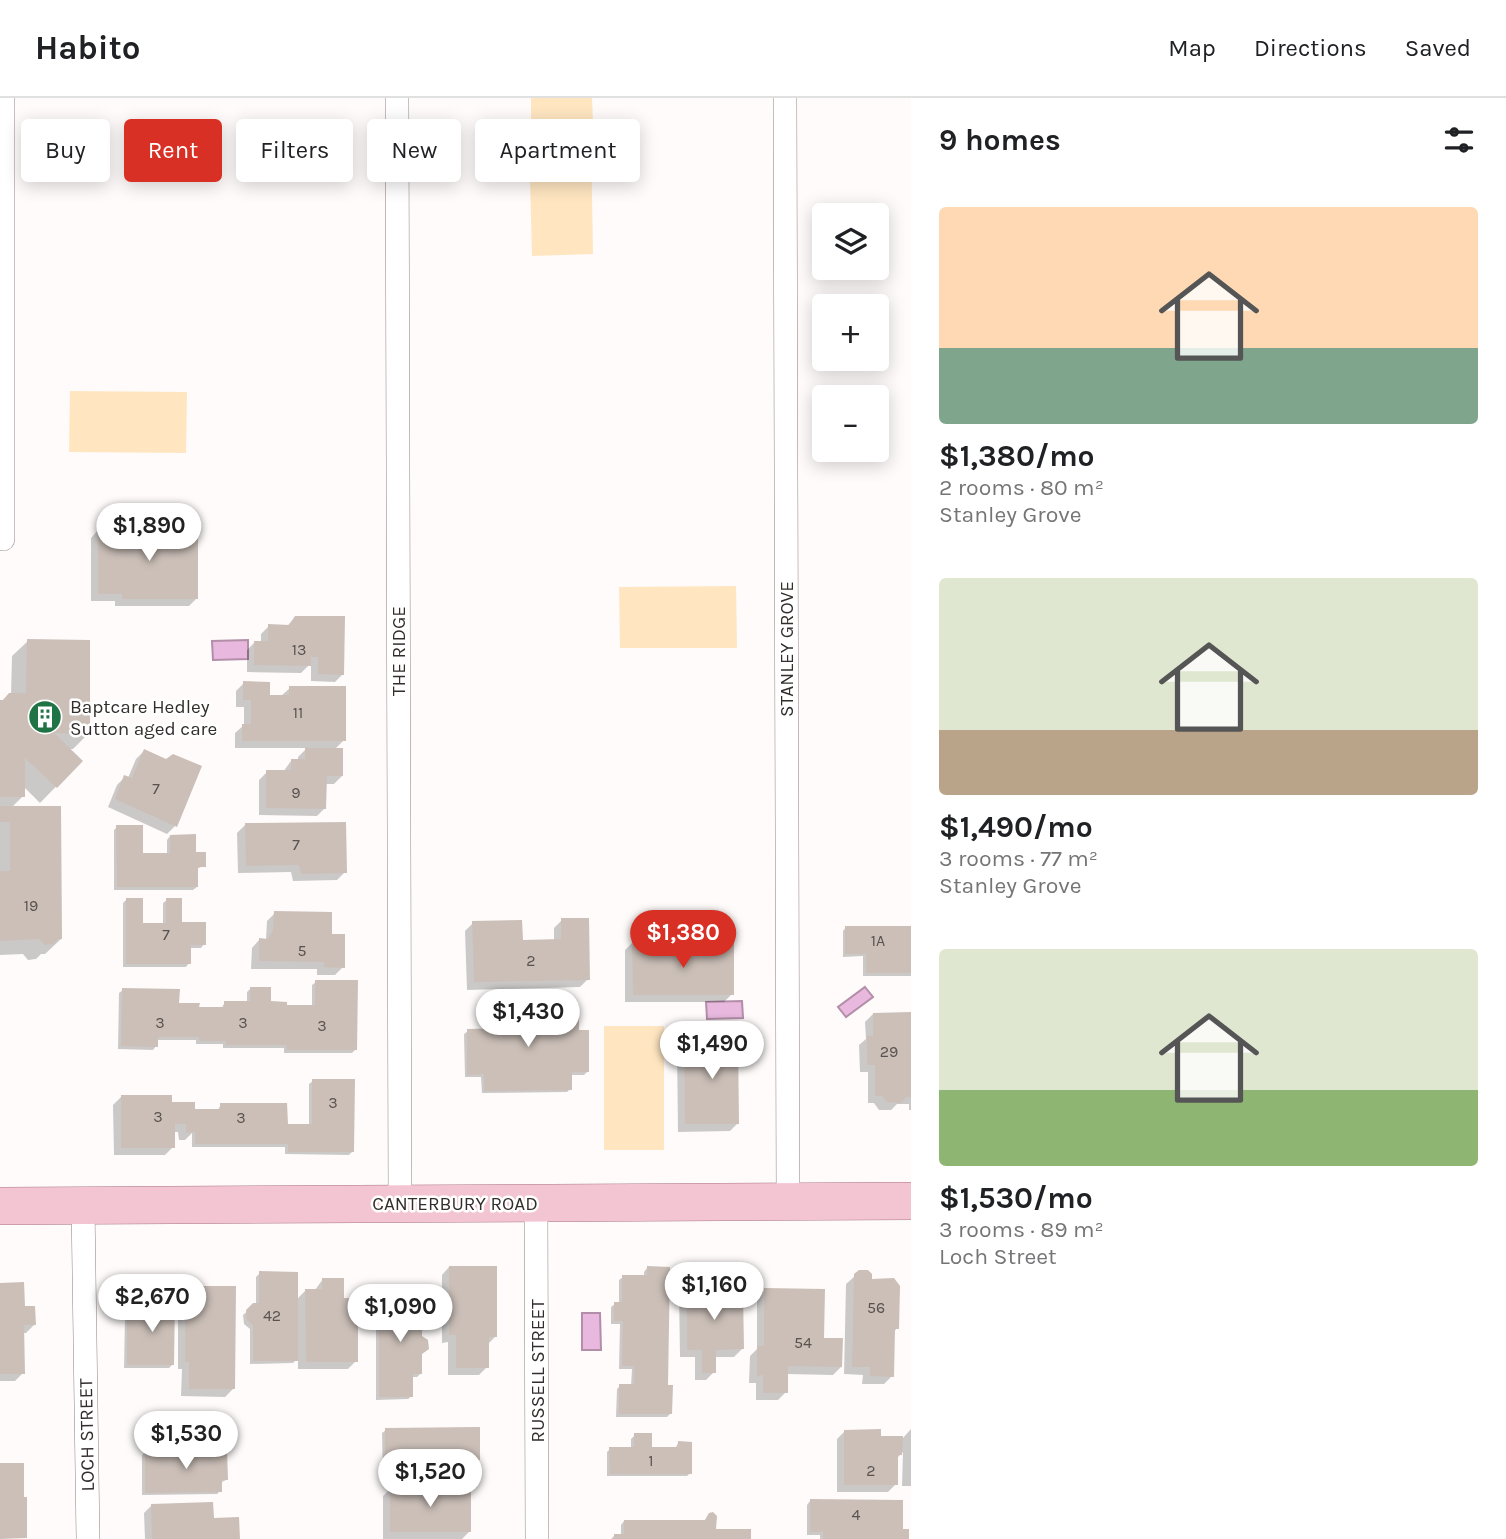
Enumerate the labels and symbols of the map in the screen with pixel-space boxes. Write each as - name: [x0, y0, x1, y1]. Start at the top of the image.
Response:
- pin: $1,890: [92, 504, 206, 563]
- street label: STANLEY GROVE: [776, 581, 798, 717]
- street label: THE RIDGE: [388, 606, 410, 696]
- house number: 13: [292, 640, 306, 659]
- place label: Baptcare Hedley Sutton aged care: [70, 696, 217, 740]
- building icon: Baptcare Hedley Sutton aged care: [26, 698, 64, 736]
- house number: 11: [293, 703, 303, 722]
- house number: 7: [152, 779, 160, 798]
- house number: 9: [291, 783, 301, 802]
- house number: 7: [292, 835, 300, 854]
- house number: 19: [24, 896, 38, 915]
- pin: $1,380: [626, 910, 740, 970]
- house number: 7: [162, 925, 170, 944]
- house number: 1A: [871, 931, 885, 950]
- house number: 5: [297, 941, 307, 960]
- house number: 2: [526, 951, 536, 970]
- pin: $1,430: [471, 990, 585, 1049]
- house number: 3: [155, 1013, 165, 1032]
- house number: 3: [238, 1013, 248, 1032]
- house number: 3: [317, 1016, 327, 1035]
- pin: $1,490: [655, 1021, 769, 1081]
- house number: 29: [880, 1042, 898, 1061]
- house number: 3: [328, 1093, 338, 1112]
- house number: 3: [153, 1107, 163, 1126]
- house number: 3: [236, 1108, 246, 1127]
- street label: CANTERBURY ROAD: [372, 1193, 538, 1215]
- pin: $1,160: [657, 1262, 771, 1322]
- pin: $2,670: [95, 1274, 209, 1334]
- pin: $1,090: [343, 1284, 457, 1344]
- house number: 56: [867, 1298, 885, 1317]
- street label: RUSSELL STREET: [527, 1299, 549, 1443]
- house number: 42: [263, 1306, 281, 1325]
- house number: 54: [794, 1333, 812, 1352]
- street label: LOCH STREET: [75, 1378, 99, 1492]
- pin: $1,530: [129, 1412, 243, 1471]
- pin: $1,520: [373, 1450, 487, 1509]
- house number: 1: [648, 1451, 654, 1470]
- house number: 2: [866, 1461, 876, 1480]
- house number: 4: [852, 1505, 861, 1524]

